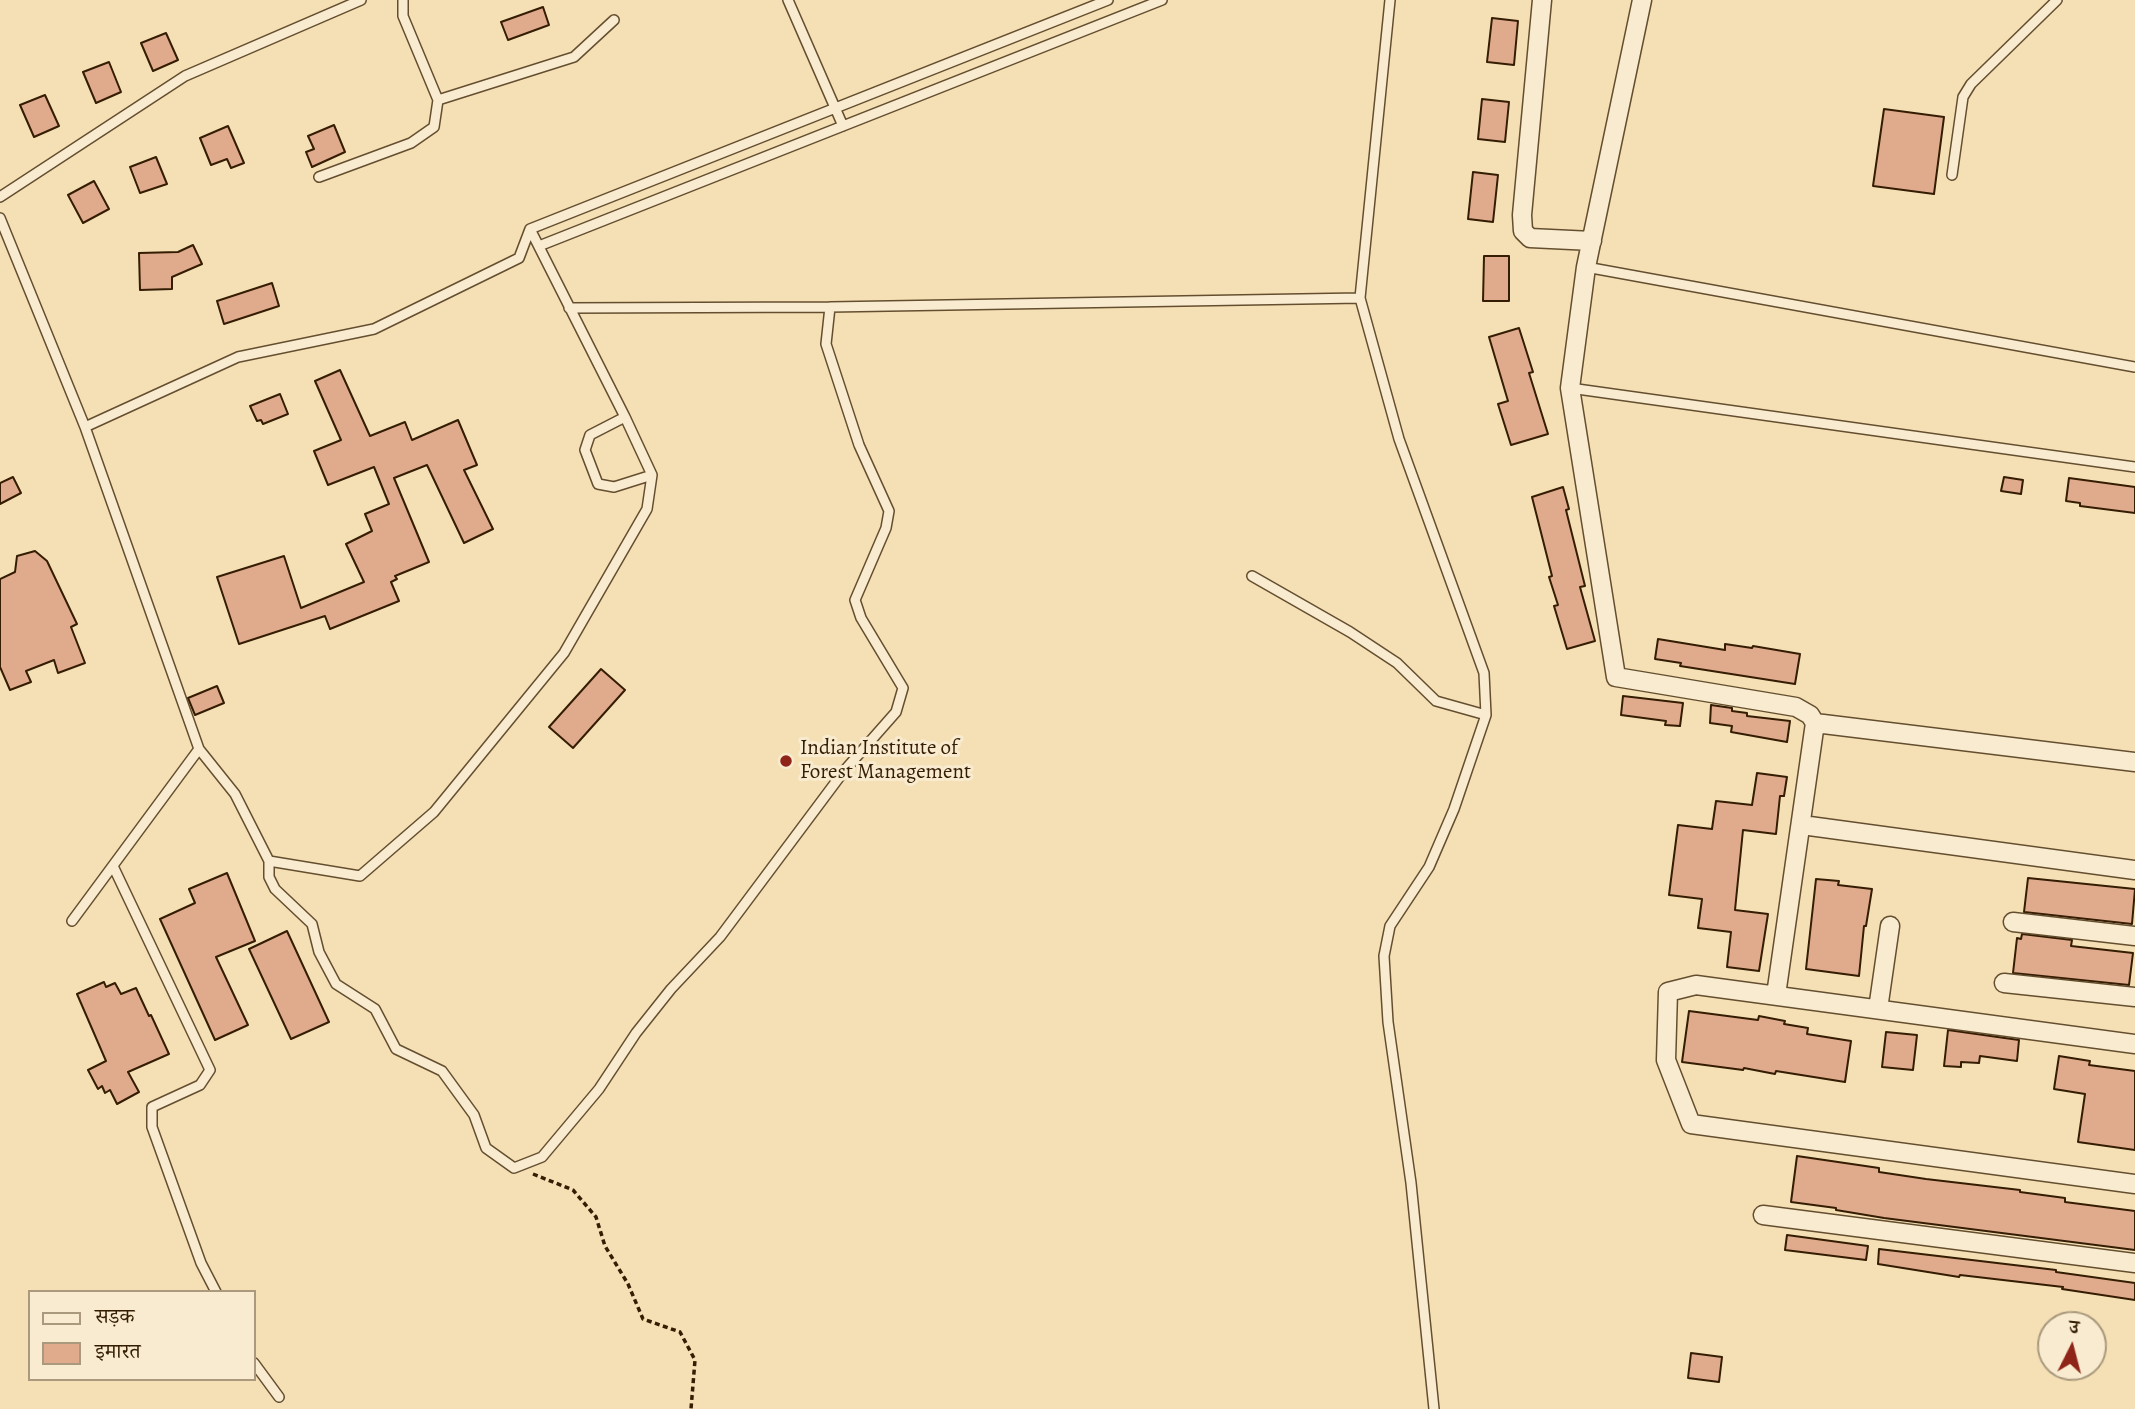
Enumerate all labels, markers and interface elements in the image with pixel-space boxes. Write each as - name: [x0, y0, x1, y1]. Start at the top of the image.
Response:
- place label: Indian Institute of Forest Management: [800, 736, 971, 786]
- marker: Indian Institute of Forest Management: [778, 753, 794, 769]
- legend: [28, 1290, 256, 1381]
- text: सड़क: [95, 1302, 134, 1330]
- north arrow: [2037, 1311, 2107, 1381]
- text: उ: [2068, 1314, 2080, 1341]
- text: इमारत: [95, 1337, 141, 1365]

